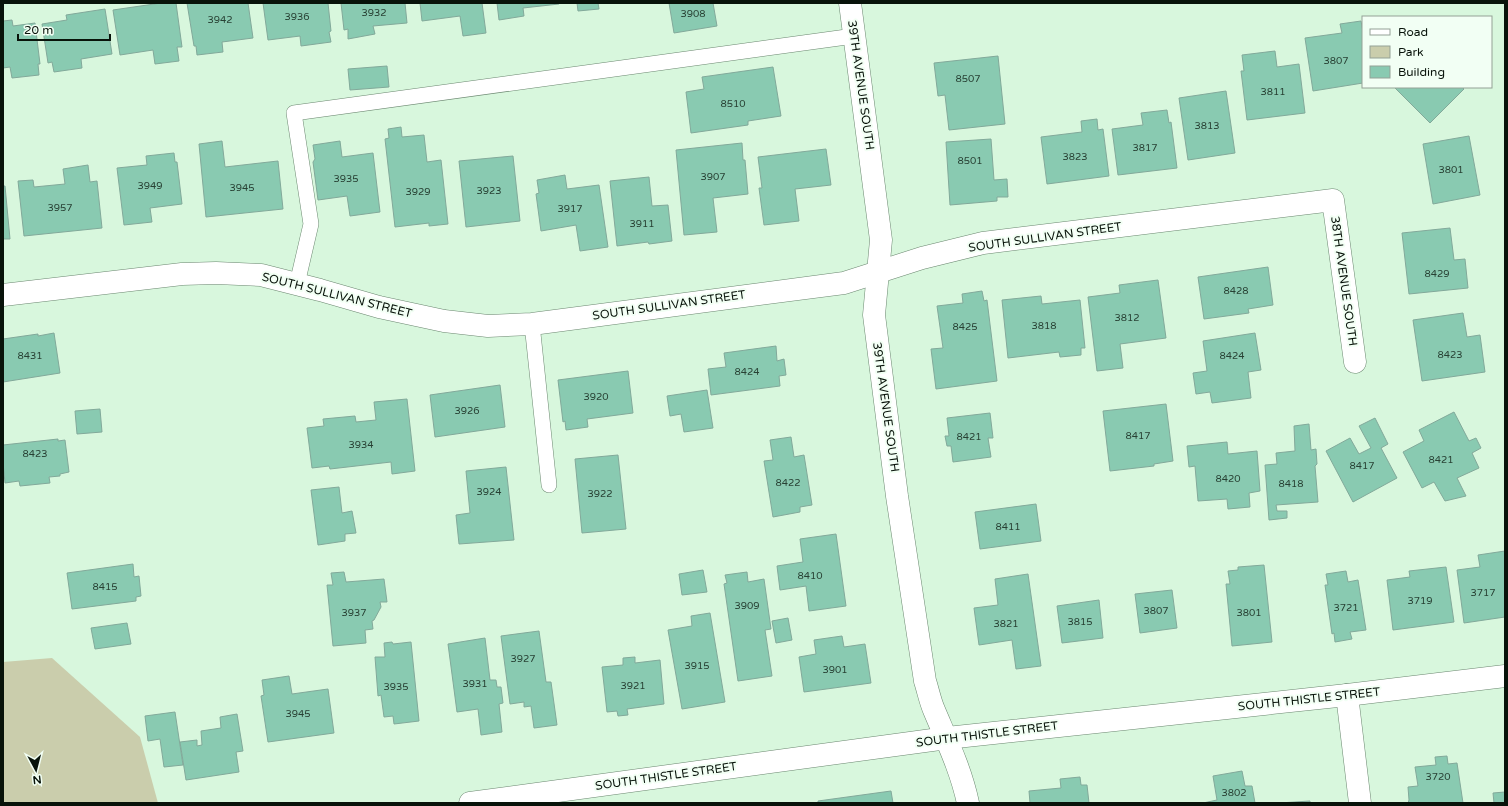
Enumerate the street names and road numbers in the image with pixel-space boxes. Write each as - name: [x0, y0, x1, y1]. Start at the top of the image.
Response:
- street label: 39TH AVENUE SOUTH: [845, 19, 877, 151]
- street label: 38TH AVENUE SOUTH: [1328, 215, 1360, 347]
- street label: SOUTH SULLIVAN STREET: [968, 219, 1123, 255]
- street label: SOUTH SULLIVAN STREET: [260, 270, 414, 321]
- street label: SOUTH SULLIVAN STREET: [592, 287, 747, 323]
- street label: 39TH AVENUE SOUTH: [870, 341, 902, 473]
- street label: SOUTH THISTLE STREET: [1237, 684, 1381, 713]
- street label: SOUTH THISTLE STREET: [915, 718, 1059, 750]
- street label: SOUTH THISTLE STREET: [594, 759, 738, 793]

